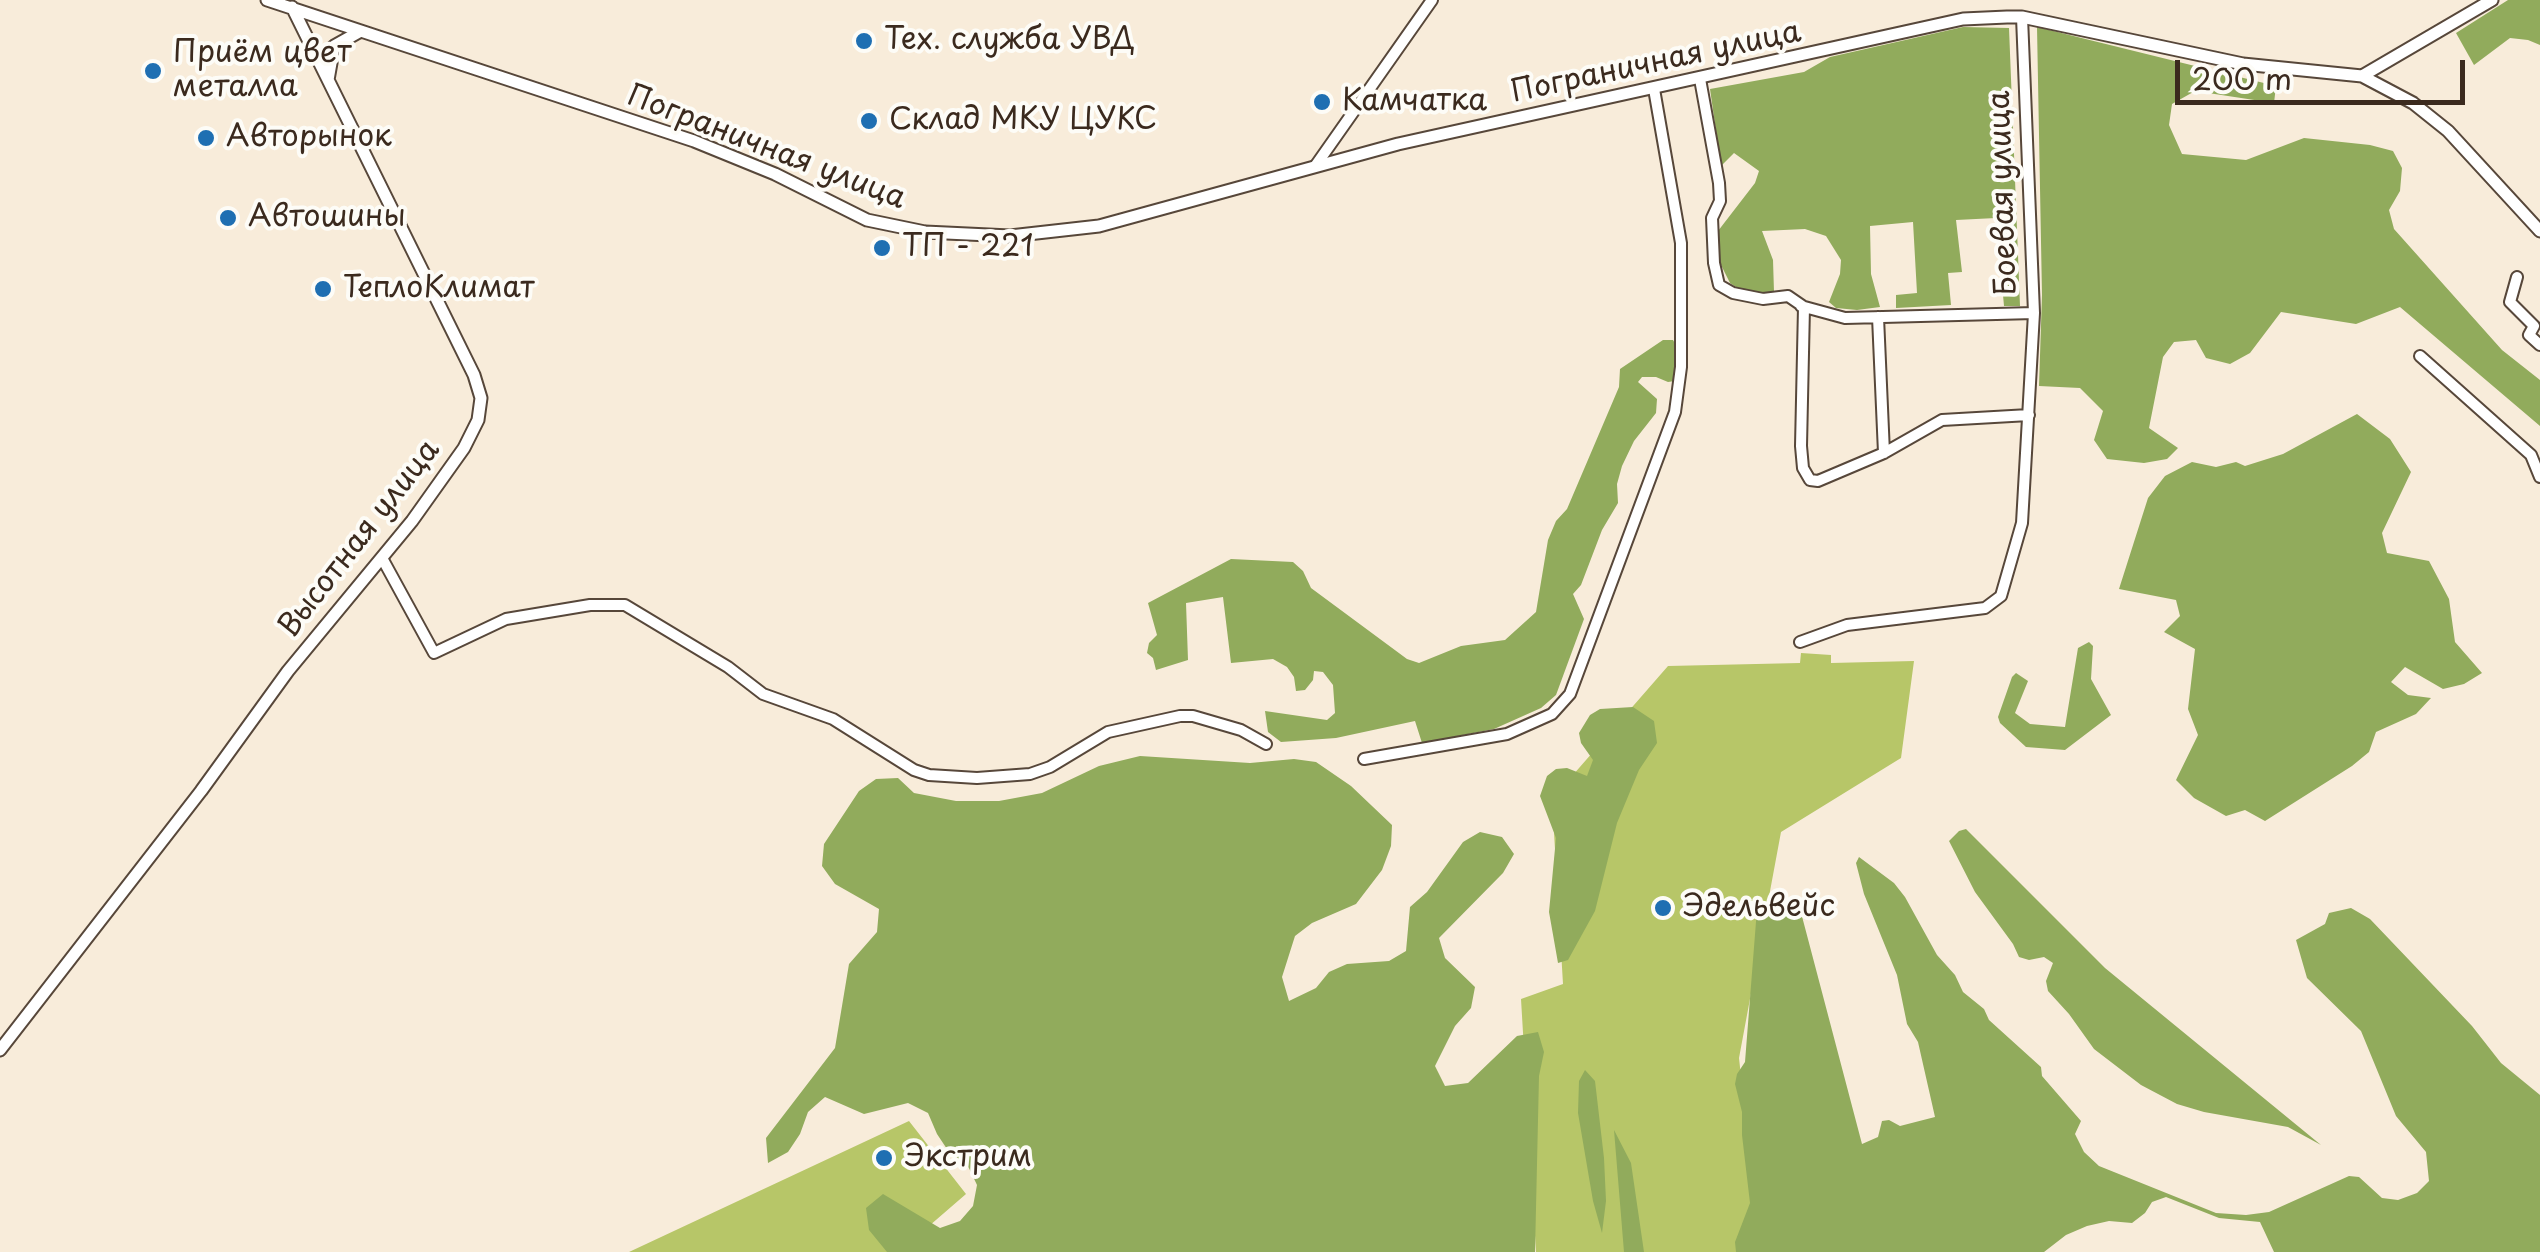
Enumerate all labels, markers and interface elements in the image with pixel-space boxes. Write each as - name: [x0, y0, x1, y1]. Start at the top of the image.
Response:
- street label: Пограничная улица: [1508, 15, 1804, 111]
- place label: Тех. служба УВД: [884, 23, 1135, 59]
- marker: Тех. служба УВД: [853, 30, 875, 52]
- place label: Приём цвет металла: [173, 36, 351, 106]
- scale bar: [2180, 40, 2470, 102]
- text: 200 m: [2192, 55, 2292, 100]
- marker: Приём цвет металла: [142, 60, 164, 82]
- street label: Пограничная улица: [622, 78, 910, 218]
- place label: Камчатка: [1342, 84, 1487, 120]
- street label: Боевая улица: [1982, 90, 2026, 296]
- marker: Камчатка: [1311, 91, 1333, 113]
- place label: Склад МКУ ЦУКС: [889, 103, 1157, 139]
- marker: Склад МКУ ЦУКС: [858, 110, 880, 132]
- place label: Авторынок: [226, 120, 392, 156]
- marker: Авторынок: [195, 127, 217, 149]
- place label: Автошины: [248, 200, 405, 236]
- marker: Автошины: [217, 207, 239, 229]
- place label: ТП - 221: [902, 230, 1034, 266]
- marker: ТП - 221: [871, 237, 893, 259]
- place label: ТеплоКлимат: [343, 271, 534, 307]
- marker: ТеплоКлимат: [312, 278, 334, 300]
- street label: Высотная улица: [272, 433, 448, 645]
- place label: Эдельвейс: [1683, 890, 1835, 926]
- marker: Эдельвейс: [1652, 897, 1674, 919]
- place label: Экстрим: [904, 1140, 1032, 1176]
- marker: Экстрим: [873, 1147, 895, 1169]

